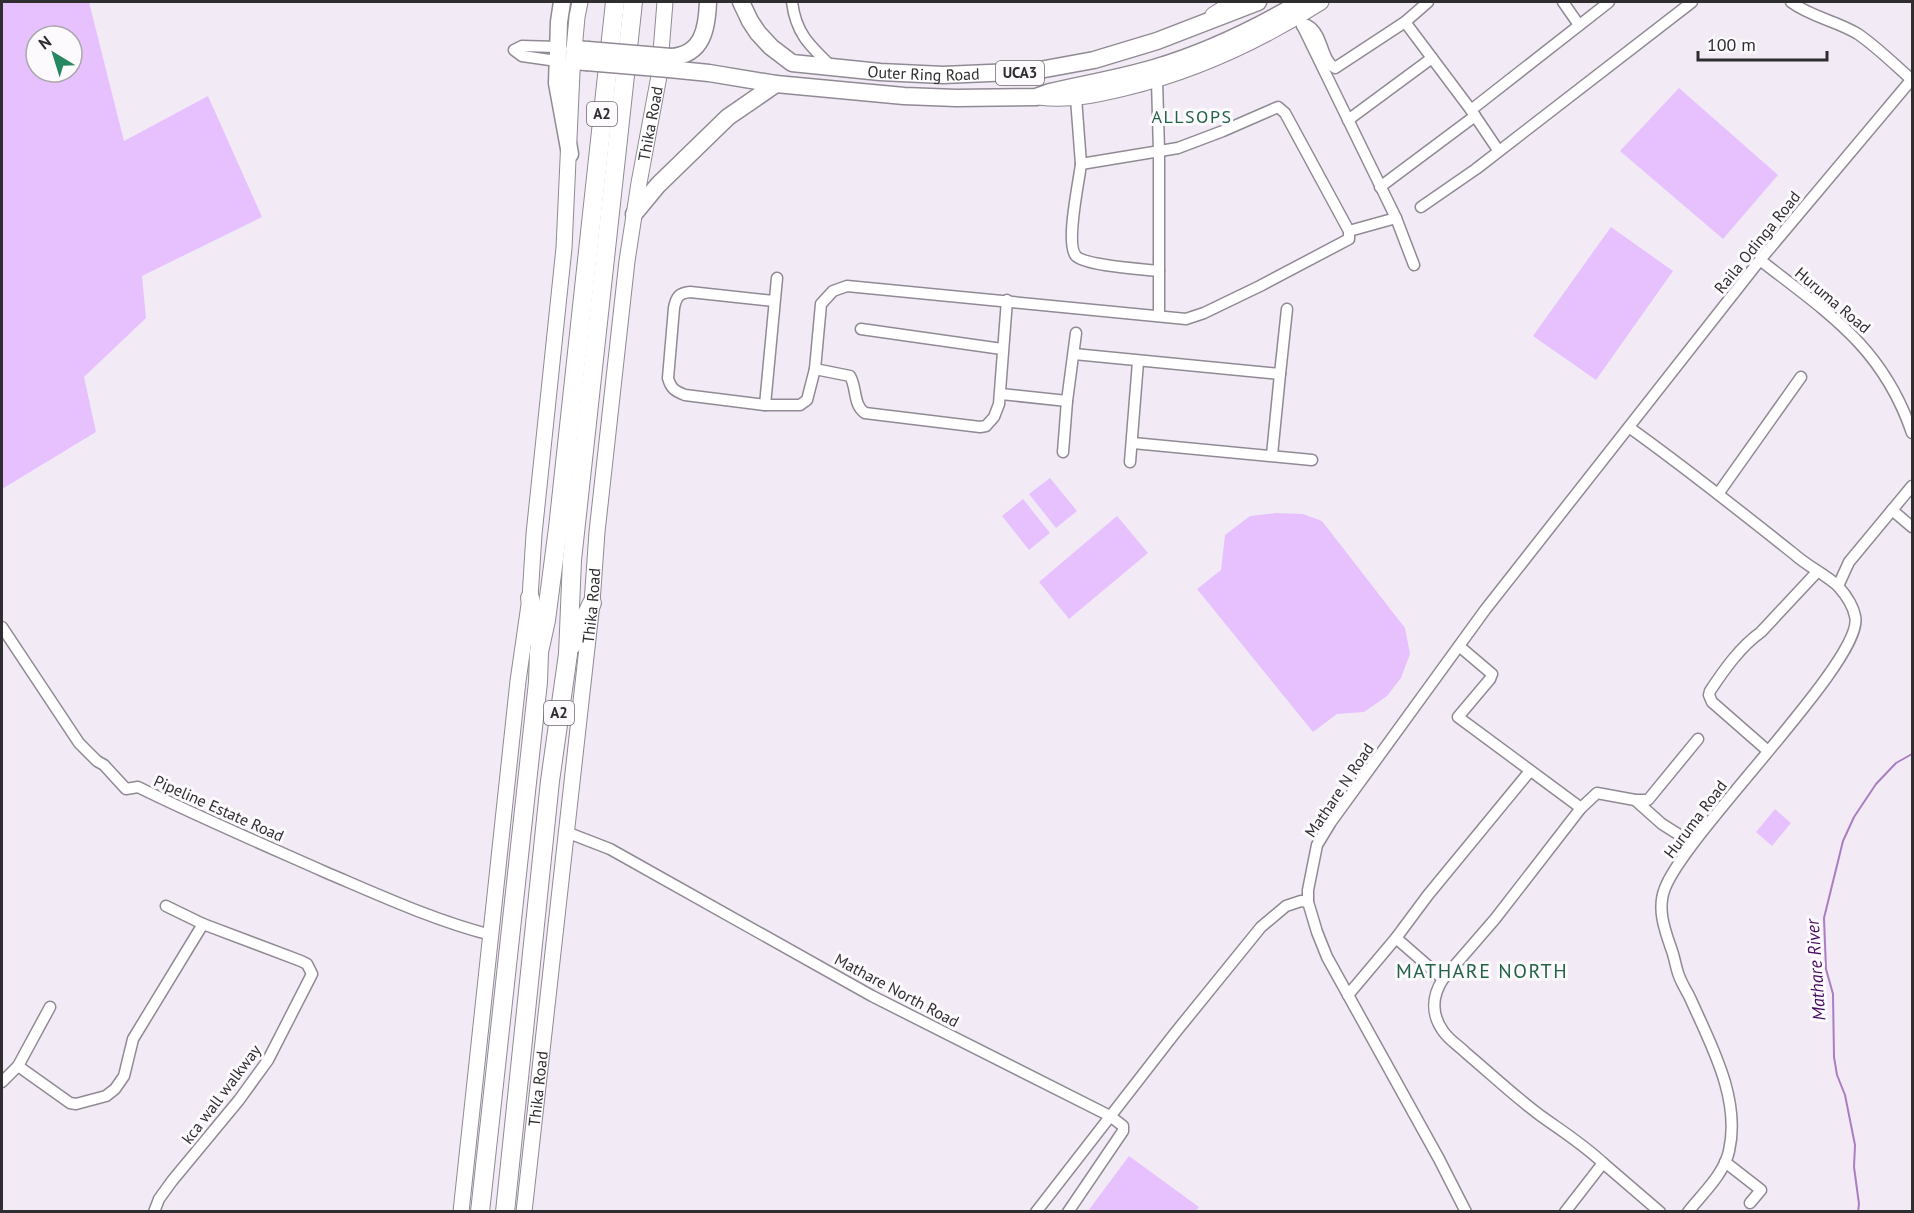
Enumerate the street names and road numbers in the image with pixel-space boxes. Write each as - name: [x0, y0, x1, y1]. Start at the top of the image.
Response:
- street label: Outer Ring Road: [867, 61, 980, 85]
- road number: UCA3: [996, 61, 1044, 85]
- street label: Thika Road: [633, 85, 667, 163]
- road number: A2: [587, 102, 617, 126]
- street label: Raila Odinga Road: [1710, 187, 1804, 297]
- street label: Huruma Road: [1791, 263, 1875, 337]
- street label: Thika Road: [578, 567, 604, 645]
- road number: A2: [544, 701, 574, 725]
- street label: Mathare N Road: [1300, 739, 1378, 841]
- street label: Pipeline Estate Road: [151, 770, 287, 846]
- street label: Huruma Road: [1659, 776, 1731, 862]
- street label: Mathare North Road: [831, 949, 963, 1031]
- street label: kca wall walkway: [177, 1040, 265, 1148]
- street label: Thika Road: [524, 1050, 552, 1128]

